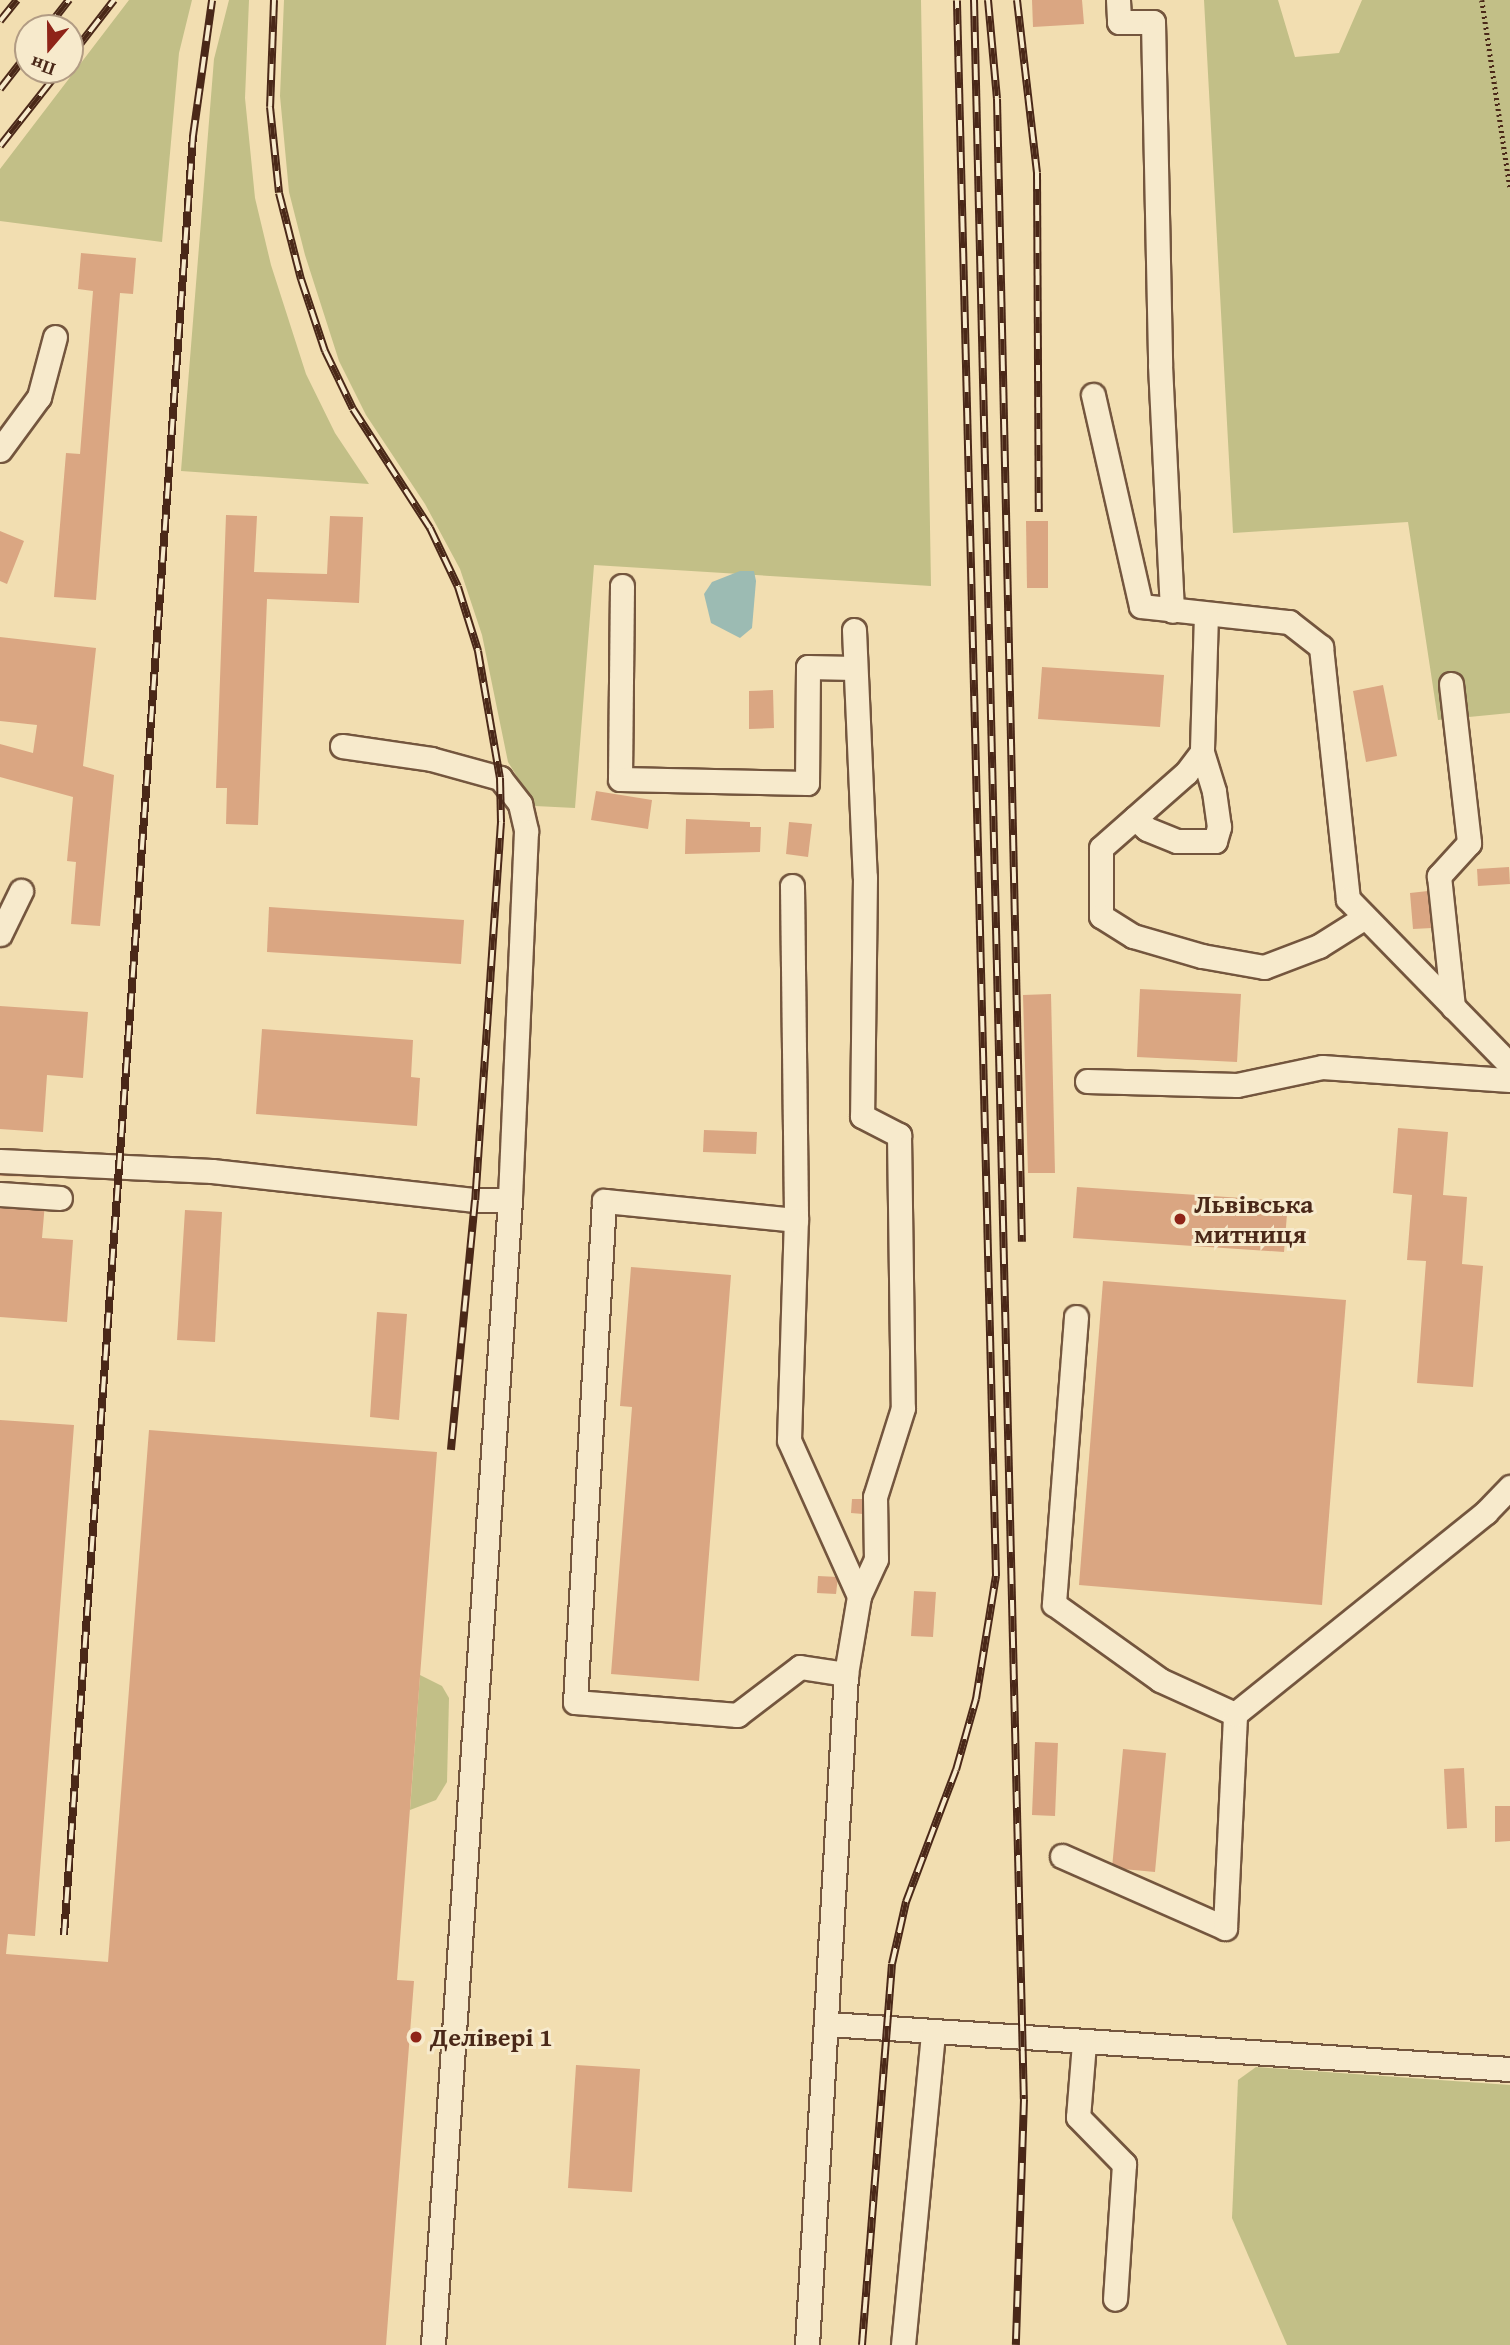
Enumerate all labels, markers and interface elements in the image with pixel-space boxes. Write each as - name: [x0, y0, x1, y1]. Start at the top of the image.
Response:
- north arrow: [14, 14, 84, 84]
- text: Пн: [26, 50, 59, 84]
- place label: Львівська митниця: [1194, 1188, 1314, 1250]
- marker: Львівська митниця: [1172, 1211, 1188, 1227]
- place label: Делівері 1: [430, 2021, 553, 2053]
- marker: Делівері 1: [408, 2029, 424, 2045]

